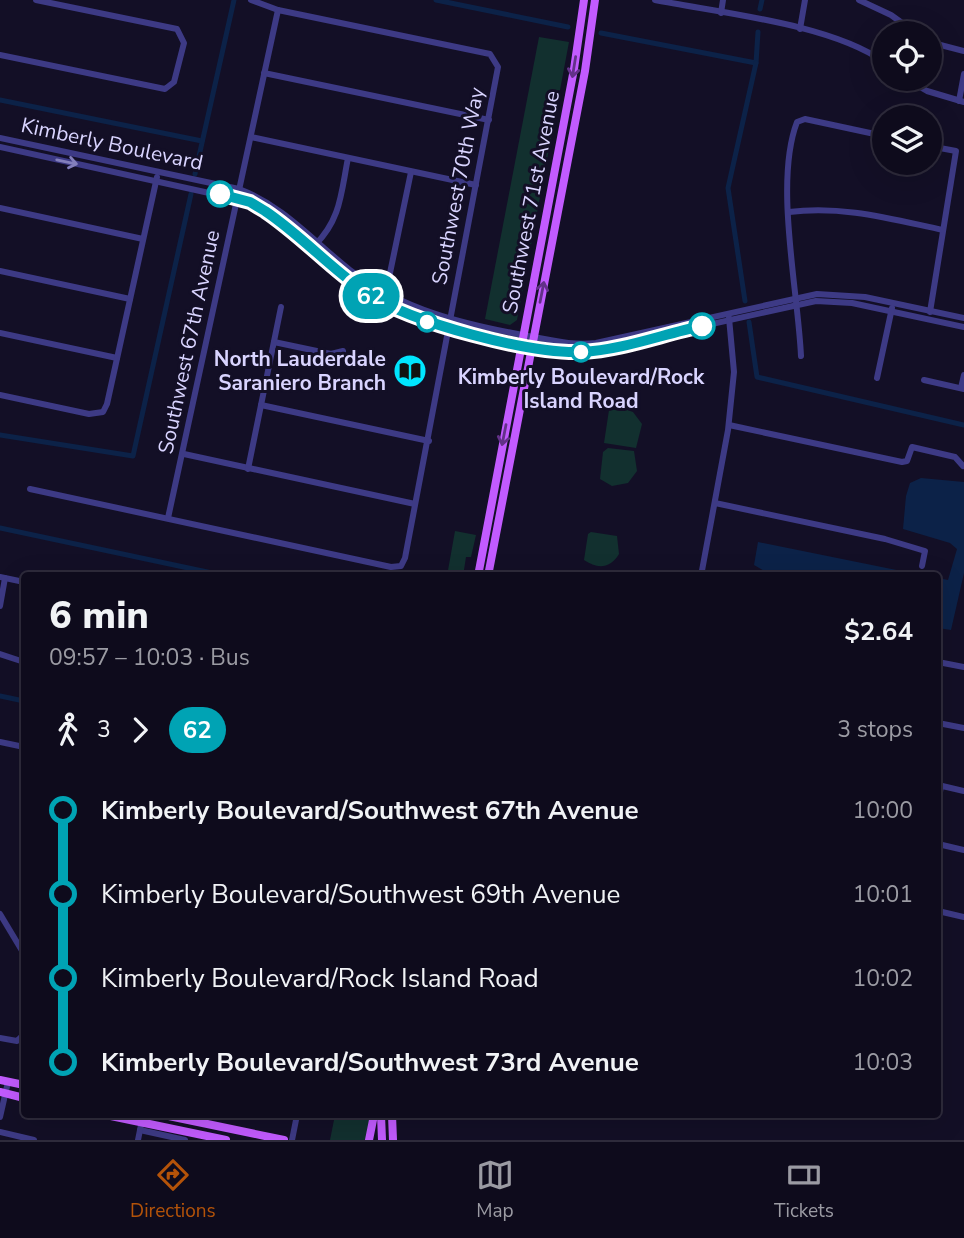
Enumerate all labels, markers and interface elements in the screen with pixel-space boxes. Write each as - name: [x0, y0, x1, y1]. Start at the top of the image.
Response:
- map controls: [872, 21, 942, 175]
- button: locate: [872, 21, 942, 91]
- one-way arrow: [567, 56, 580, 78]
- street label: Southwest 70th Way: [425, 85, 491, 287]
- street label: Southwest 71st Avenue: [496, 88, 566, 316]
- button: layers: [872, 105, 942, 175]
- street label: Kimberly Boulevard: [18, 111, 206, 177]
- one-way arrow: [55, 155, 78, 169]
- unlabelled marker: [207, 181, 233, 207]
- street label: Southwest 67th Avenue: [152, 227, 226, 457]
- line badge: 62: [340, 273, 402, 319]
- text: 62: [357, 280, 385, 312]
- one-way arrow: [536, 281, 550, 304]
- unlabelled marker: [417, 312, 437, 332]
- unlabelled marker: [689, 313, 715, 339]
- marker: Kimberly Boulevard/Rock Island Road: [571, 342, 591, 362]
- place label: North Lauderdale Saraniero Branch: [214, 345, 386, 397]
- library icon: North Lauderdale Saraniero Branch: [391, 352, 429, 390]
- place label: Kimberly Boulevard/Rock Island Road: [458, 363, 705, 415]
- one-way arrow: [496, 423, 510, 446]
- text: 6 min: [49, 590, 149, 641]
- text: $2.64: [844, 614, 913, 649]
- text: 09:57 – 10:03 · Bus: [49, 642, 250, 673]
- icon: walk: [49, 711, 87, 749]
- icon: forward: [121, 711, 159, 749]
- text: 3: [97, 714, 111, 745]
- text: 62: [183, 714, 212, 746]
- text: 3 stops: [837, 714, 913, 745]
- text: Kimberly Boulevard/Southwest 67th Avenue: [101, 793, 639, 828]
- text: 10:00: [853, 795, 913, 826]
- text: Kimberly Boulevard/Southwest 69th Avenue: [101, 877, 620, 912]
- text: 10:01: [853, 879, 913, 910]
- text: Kimberly Boulevard/Rock Island Road: [101, 961, 539, 996]
- text: 10:02: [853, 963, 913, 994]
- text: Kimberly Boulevard/Southwest 73rd Avenue: [101, 1045, 639, 1080]
- text: 10:03: [853, 1047, 913, 1078]
- tab: Directions: [130, 1156, 216, 1224]
- tab: Map: [476, 1156, 514, 1224]
- tab: Tickets: [774, 1156, 834, 1224]

